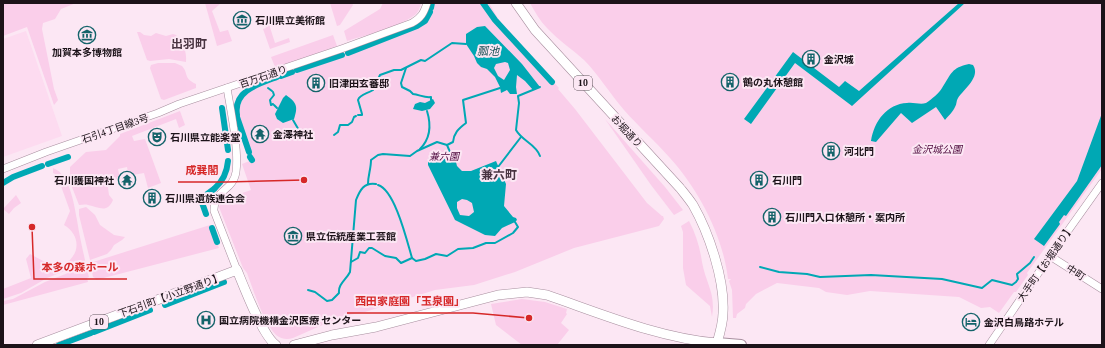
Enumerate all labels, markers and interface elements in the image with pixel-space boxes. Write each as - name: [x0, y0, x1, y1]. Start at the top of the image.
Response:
- museum icon: 石川県立美術館: [232, 10, 252, 30]
- place label: 石川県立美術館: [255, 14, 325, 27]
- museum icon: 加賀本多博物館: [77, 25, 97, 45]
- district label: 出羽町: [171, 36, 207, 52]
- water label: 瓢池: [477, 44, 500, 59]
- place label: 加賀本多博物館: [52, 46, 122, 59]
- building icon: 金沢城: [801, 49, 821, 69]
- place label: 金沢城: [824, 53, 854, 66]
- street label: 百万石通り: [237, 62, 289, 91]
- building icon: 鶴の丸休憩館: [720, 72, 740, 92]
- building icon: 旧津田玄蕃邸: [306, 73, 326, 93]
- road number: 10: [574, 76, 592, 90]
- place label: 鶴の丸休憩館: [742, 76, 803, 89]
- place label: 旧津田玄蕃邸: [329, 77, 389, 90]
- street label: 石引4丁目線3号: [80, 111, 150, 146]
- street label: お堀通り: [608, 112, 645, 150]
- temple icon: 金澤神社: [250, 124, 270, 144]
- theatre icon: 石川県立能楽堂: [147, 127, 167, 147]
- place label: 金澤神社: [273, 128, 314, 141]
- place label: 石川県立能楽堂: [170, 131, 240, 144]
- building icon: 河北門: [821, 141, 841, 161]
- park label: 金沢城公園: [912, 143, 964, 156]
- place label: 河北門: [844, 145, 874, 158]
- park label: 兼六園: [429, 150, 461, 163]
- callout: 成巽閣: [178, 159, 227, 182]
- text: 成巽閣: [186, 163, 219, 178]
- district label: 兼六町: [481, 167, 517, 183]
- temple icon: 石川護国神社: [117, 170, 137, 190]
- building icon: 石川門: [749, 170, 769, 190]
- place label: 石川護国神社: [54, 174, 115, 187]
- place label: 石川門: [772, 174, 802, 187]
- building icon: 石川県遺族連合会: [142, 188, 162, 208]
- place label: 石川県遺族連合会: [165, 192, 245, 205]
- building icon: 石川門入口休憩所・案内所: [762, 207, 782, 227]
- place label: 石川門入口休憩所・案内所: [785, 211, 905, 224]
- street label: 大手町【お堀通り】: [1014, 223, 1077, 304]
- museum icon: 県立伝統産業工芸館: [283, 226, 303, 246]
- place label: 県立伝統産業工芸館: [306, 230, 396, 243]
- callout: 本多の森ホール: [34, 256, 127, 279]
- text: 本多の森ホール: [42, 260, 119, 275]
- street label: 中町: [1064, 262, 1088, 283]
- street label: 下石引町【小立野通り】: [116, 271, 224, 320]
- callout: 西田家庭園「玉泉園」: [347, 290, 473, 313]
- text: 西田家庭園「玉泉園」: [355, 294, 465, 309]
- hospital icon: 国立病院機構金沢医療 センター: [196, 310, 216, 330]
- hotel icon: 金沢白鳥路ホテル: [961, 312, 981, 332]
- place label: 国立病院機構金沢医療 センター: [219, 314, 361, 327]
- road number: 10: [90, 315, 108, 329]
- place label: 金沢白鳥路ホテル: [984, 316, 1064, 329]

